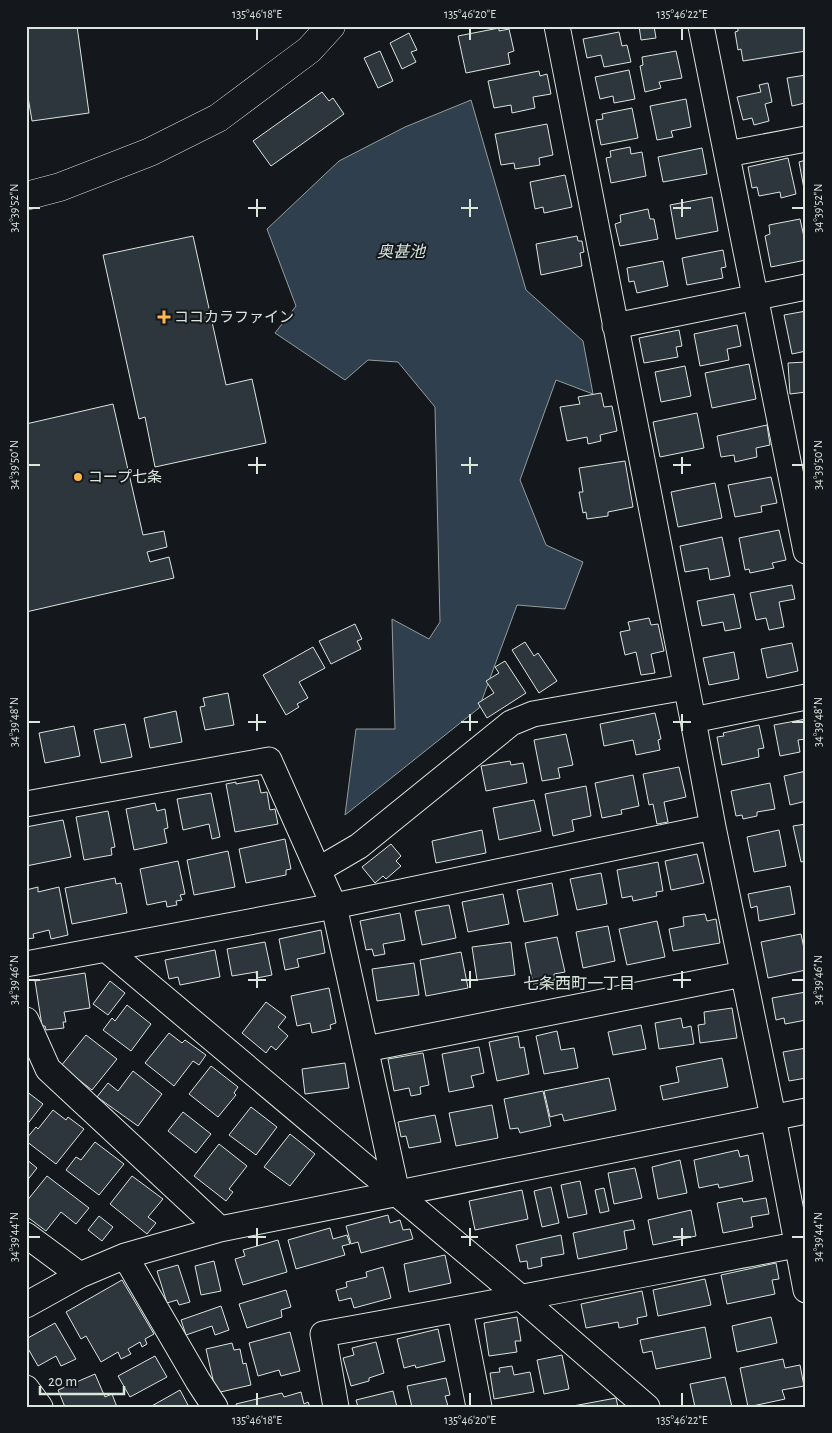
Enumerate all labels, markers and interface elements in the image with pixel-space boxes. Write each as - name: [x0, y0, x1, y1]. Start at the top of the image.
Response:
- text: 135°46'18"E: [232, 8, 282, 20]
- text: 135°46'20"E: [444, 8, 496, 20]
- text: 135°46'22"E: [656, 8, 708, 20]
- text: 34°39'52"N: [8, 184, 20, 232]
- text: 34°39'52"N: [812, 184, 824, 232]
- water label: 奥甚池: [377, 243, 427, 260]
- place label: ココカラファイン: [174, 310, 294, 325]
- marker: ココカラファイン: [158, 311, 170, 323]
- text: 34°39'50"N: [8, 440, 20, 490]
- text: 34°39'50"N: [812, 440, 824, 490]
- place label: コープ七条: [88, 469, 162, 485]
- marker: コープ七条: [72, 471, 84, 483]
- text: 34°39'48"N: [8, 697, 20, 747]
- text: 34°39'48"N: [812, 697, 824, 747]
- text: 34°39'46"N: [8, 955, 20, 1005]
- text: 34°39'46"N: [812, 955, 824, 1005]
- district label: 七条西町一丁目: [523, 975, 635, 992]
- text: 34°39'44"N: [8, 1212, 20, 1262]
- text: 34°39'44"N: [812, 1212, 824, 1262]
- scale bar: [40, 1363, 124, 1395]
- text: 20 m: [48, 1374, 77, 1389]
- text: 135°46'18"E: [232, 1414, 282, 1426]
- text: 135°46'20"E: [444, 1414, 496, 1426]
- text: 135°46'22"E: [656, 1414, 708, 1426]

